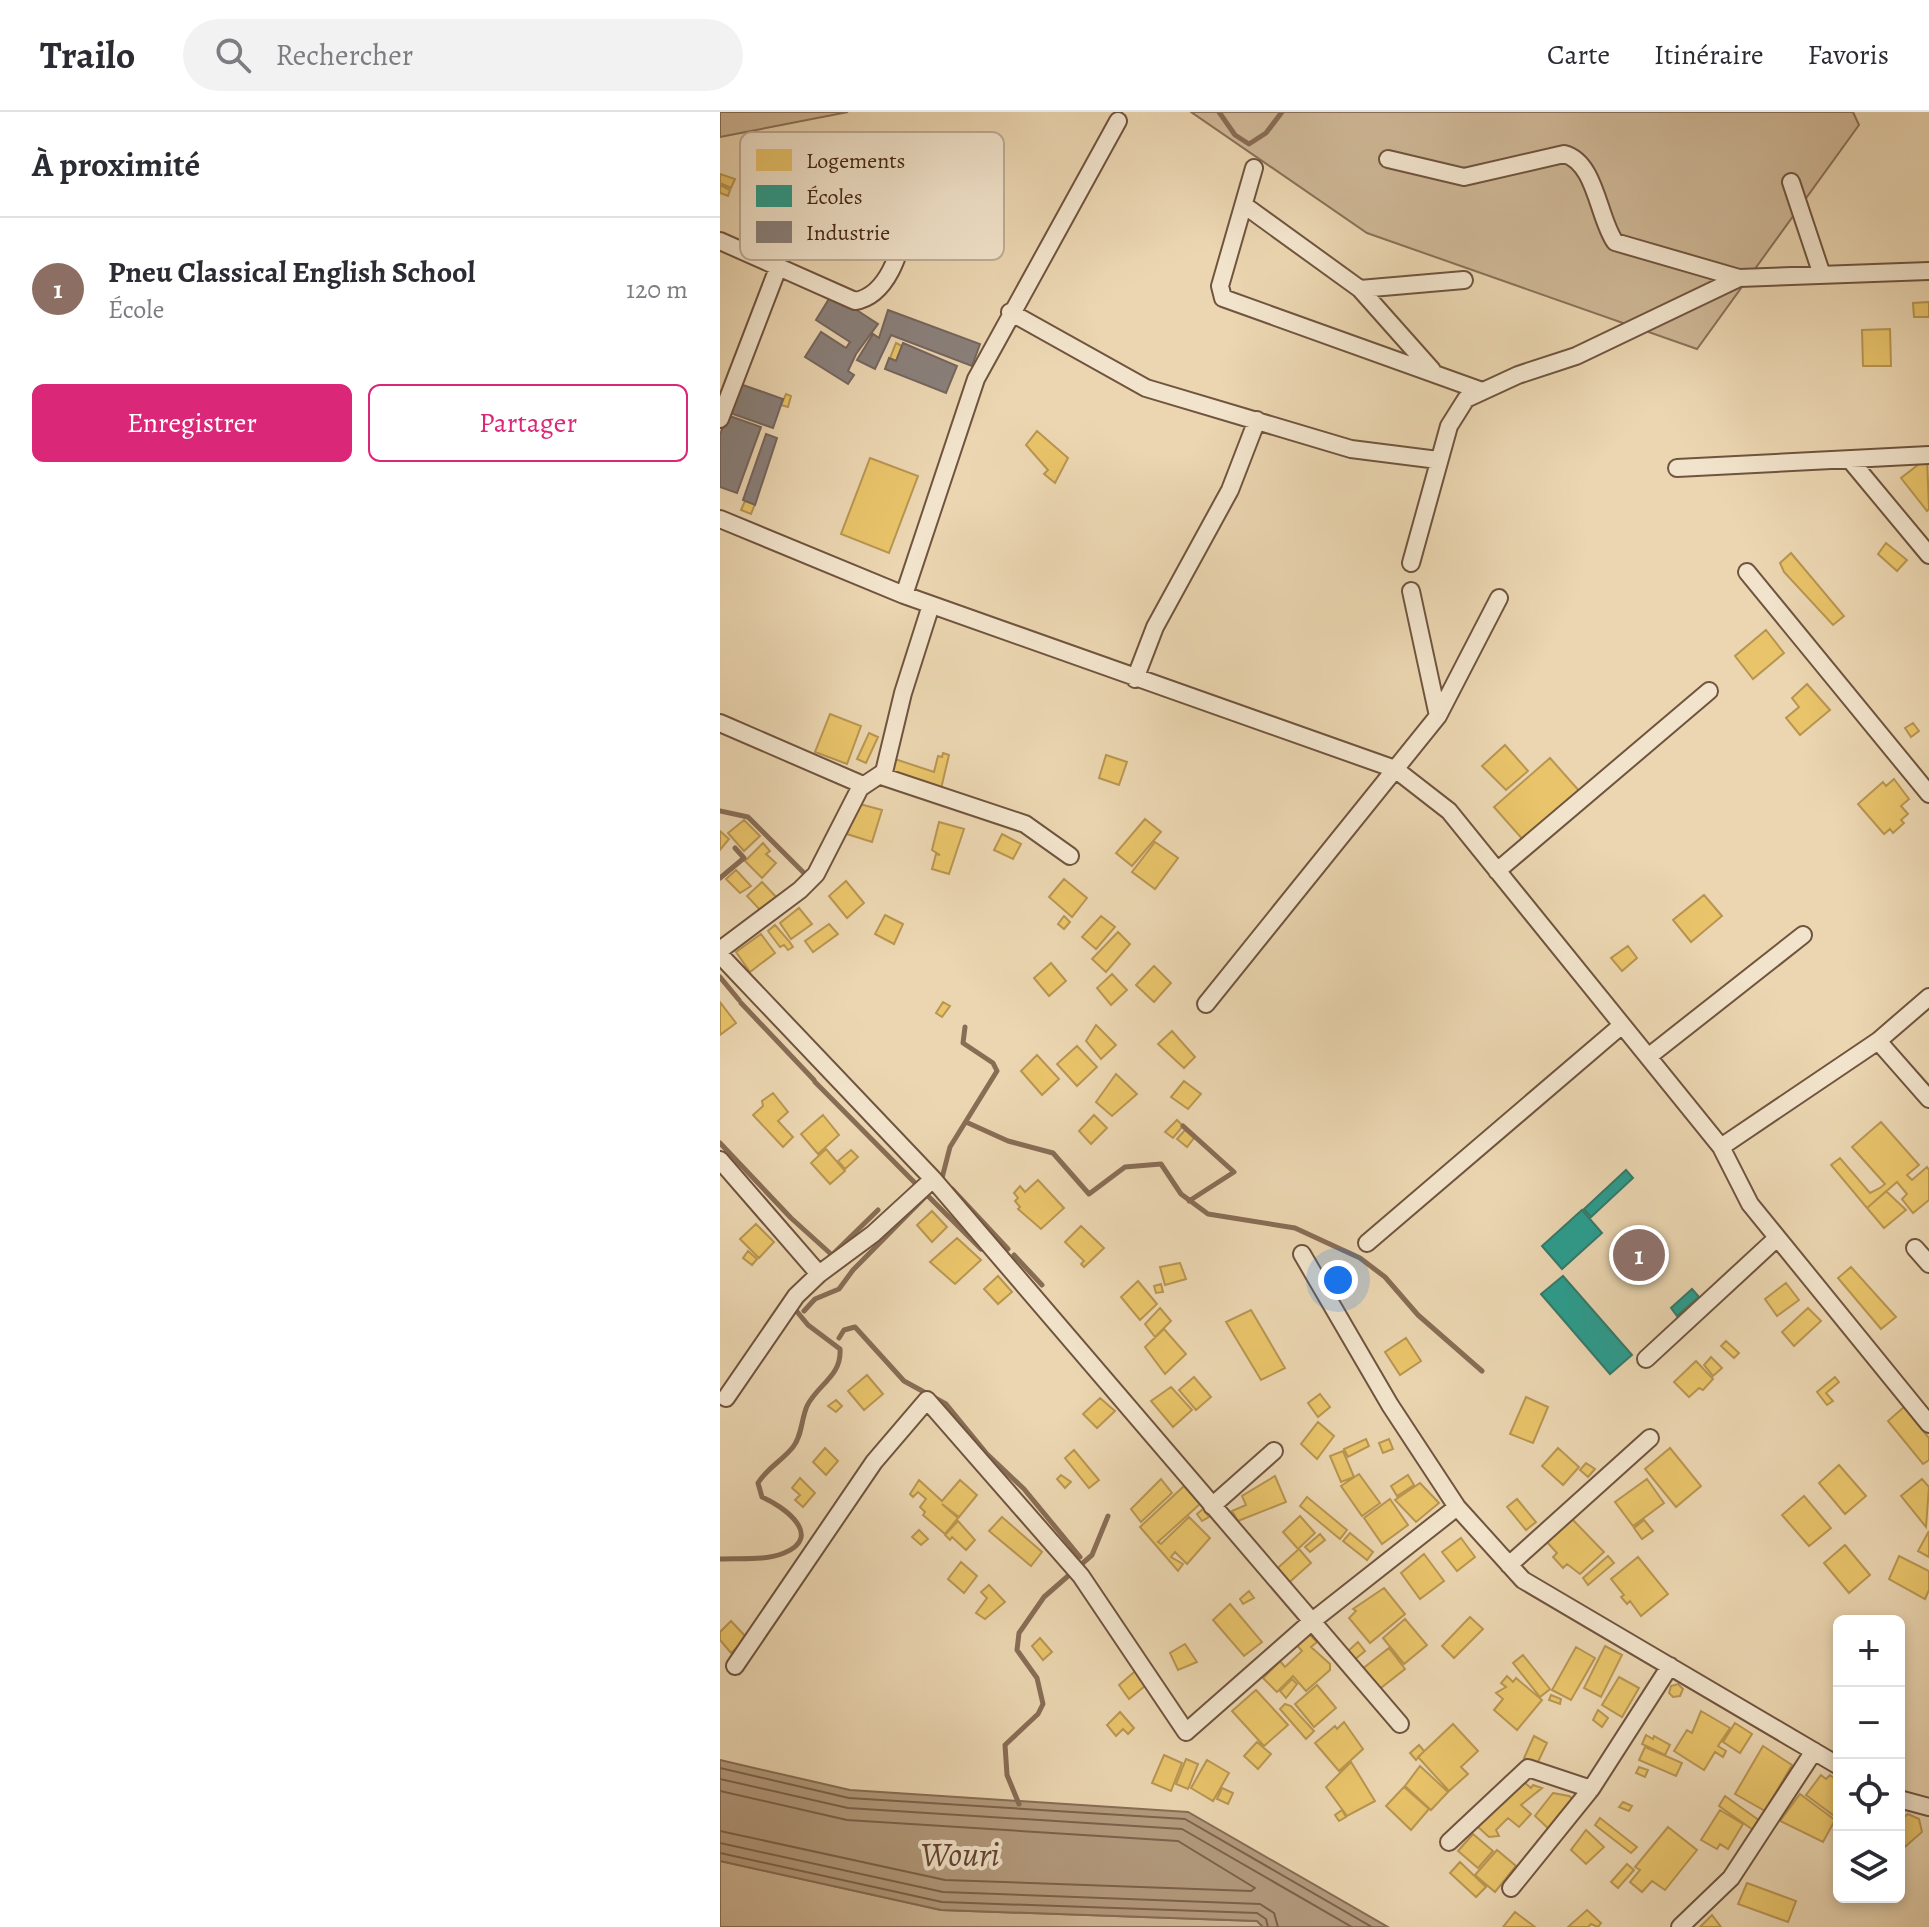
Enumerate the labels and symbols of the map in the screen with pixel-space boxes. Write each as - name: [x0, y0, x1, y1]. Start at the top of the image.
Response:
- legend: [740, 132, 1004, 260]
- text: Logements: [806, 146, 905, 176]
- text: Écoles: [806, 182, 862, 212]
- text: Industrie: [806, 218, 890, 248]
- pin: 1: [1613, 1225, 1665, 1285]
- your location: [1318, 1260, 1358, 1300]
- water label: Wouri: [921, 1831, 999, 1878]

